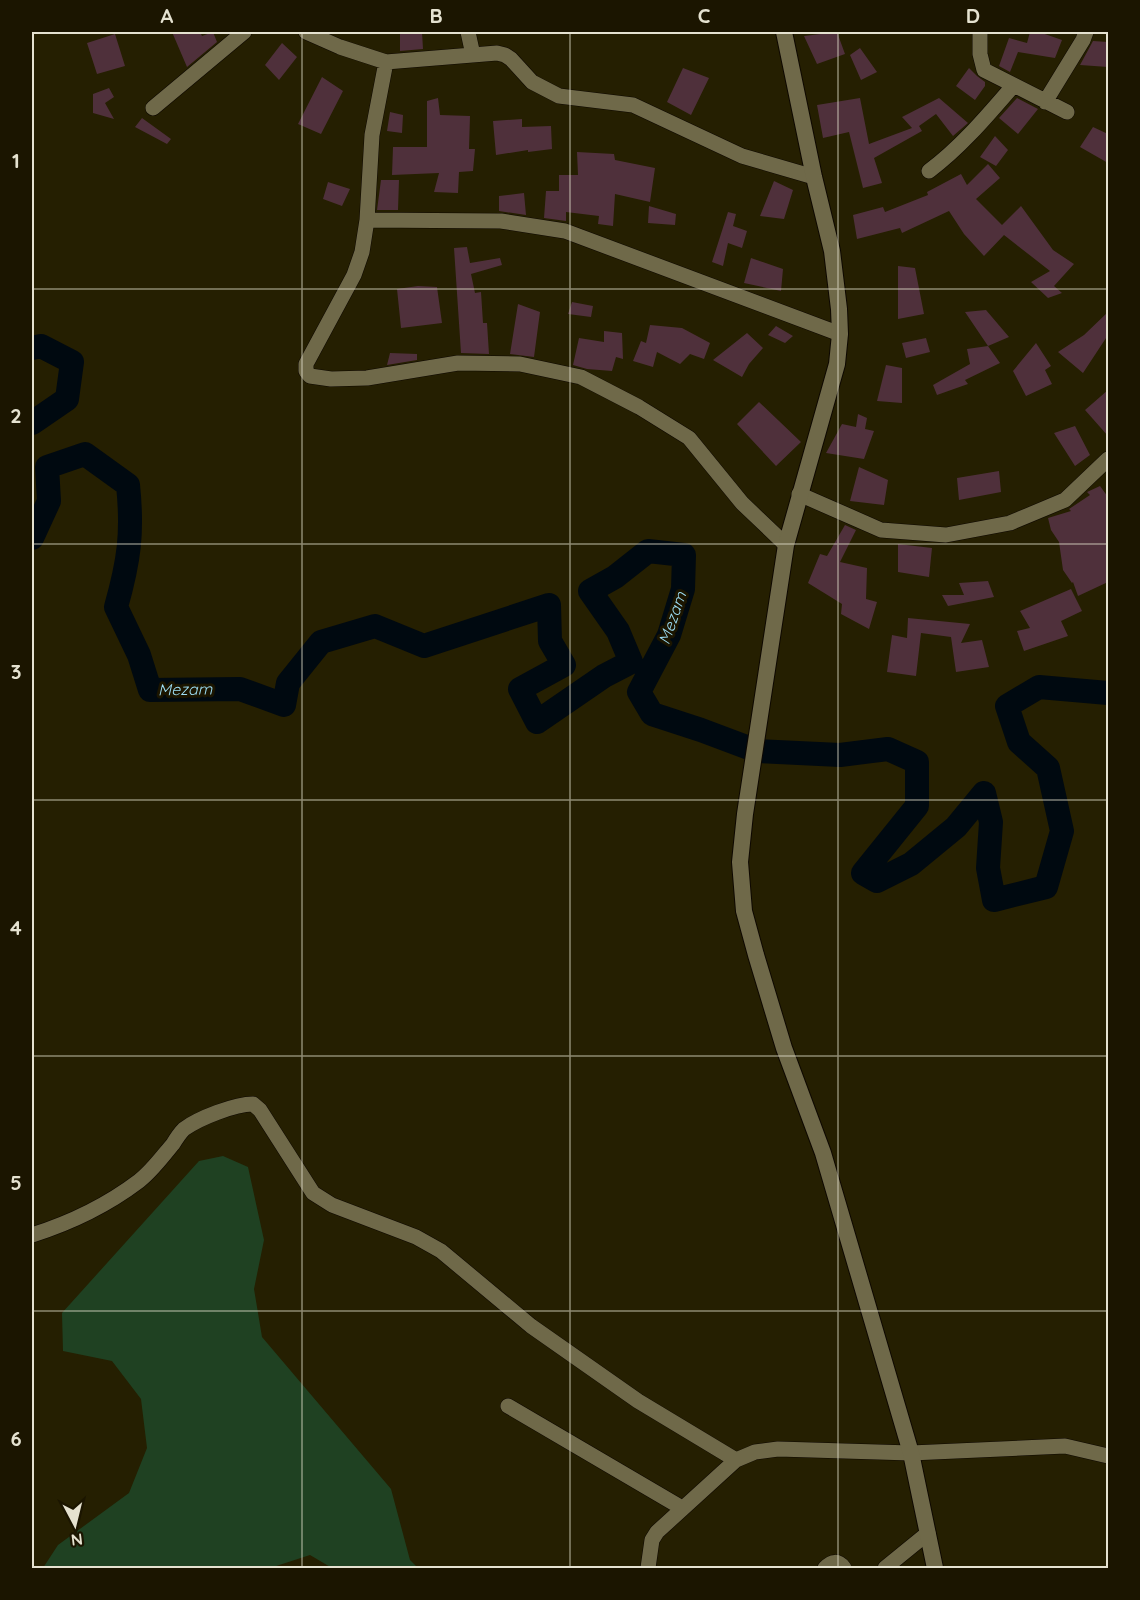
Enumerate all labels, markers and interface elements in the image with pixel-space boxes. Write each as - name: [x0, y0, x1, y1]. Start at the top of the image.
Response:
- text: A: [161, 3, 174, 28]
- text: B: [429, 3, 443, 28]
- text: C: [698, 3, 711, 28]
- text: D: [966, 3, 980, 28]
- text: 1: [12, 148, 20, 173]
- text: 2: [10, 403, 22, 428]
- water label: Mezam: [654, 589, 690, 647]
- text: 3: [11, 659, 21, 684]
- water label: Mezam: [158, 679, 213, 699]
- text: 4: [10, 915, 22, 940]
- text: 5: [10, 1170, 22, 1195]
- text: 6: [10, 1426, 22, 1451]
- north arrow: [45, 1495, 105, 1555]
- text: N: [70, 1529, 84, 1551]

